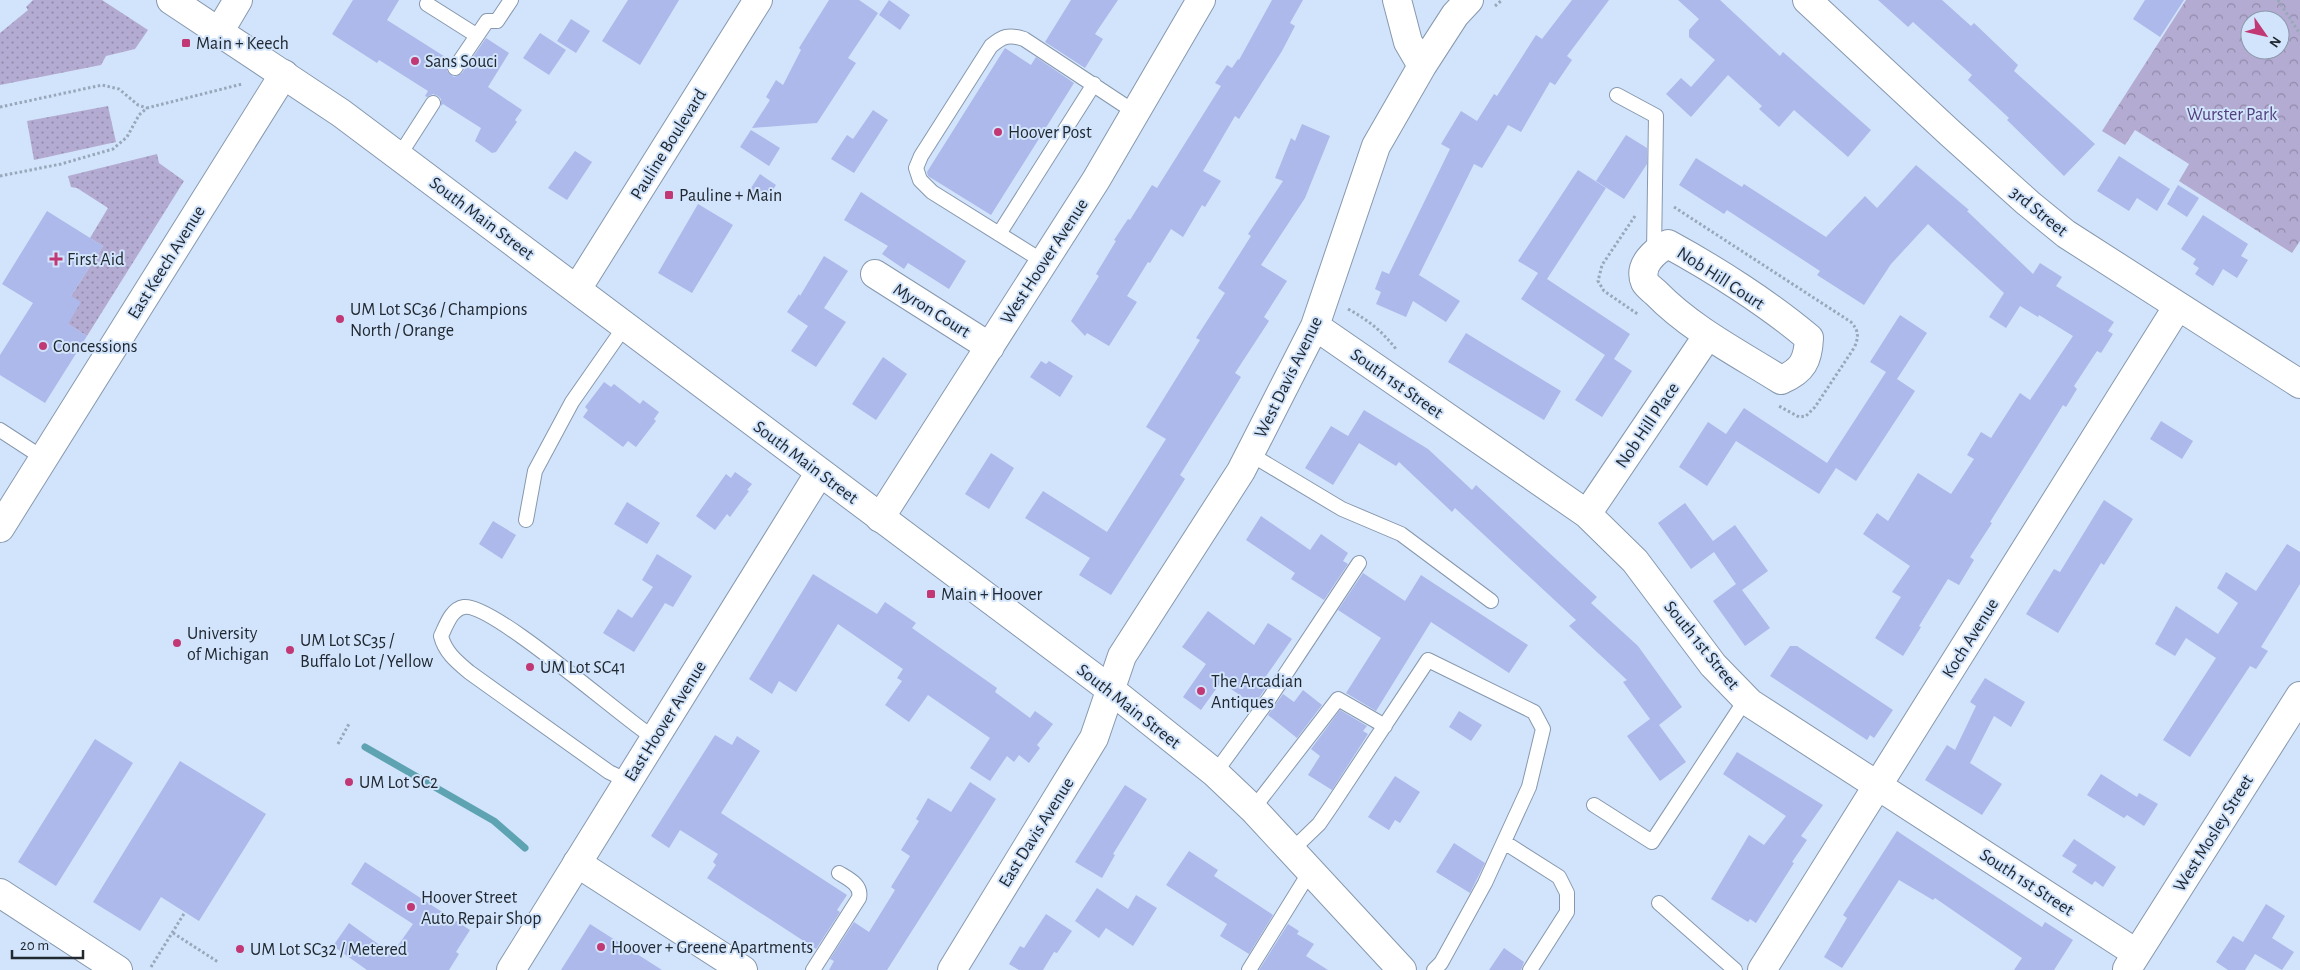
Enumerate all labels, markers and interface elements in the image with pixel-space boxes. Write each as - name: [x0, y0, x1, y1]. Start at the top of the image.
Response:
- north arrow: [2240, 10, 2290, 60]
- text: N: [2266, 34, 2283, 50]
- place label: Main + Keech: [196, 35, 289, 53]
- marker: Main + Keech: [180, 37, 192, 49]
- place label: Sans Souci: [425, 53, 498, 71]
- marker: Sans Souci: [409, 55, 421, 67]
- street label: Pauline Boulevard: [628, 86, 710, 203]
- park label: Wurster Park: [2187, 106, 2278, 124]
- place label: Hoover Post: [1008, 124, 1092, 142]
- marker: Hoover Post: [992, 126, 1004, 138]
- street label: South Main Street: [426, 174, 537, 264]
- street label: 3rd Street: [2006, 183, 2071, 240]
- place label: Pauline + Main: [679, 187, 782, 205]
- marker: Pauline + Main: [663, 189, 675, 201]
- street label: West Hoover Avenue: [998, 196, 1092, 327]
- street label: East Keech Avenue: [125, 203, 209, 322]
- street label: Nob Hill Court: [1674, 244, 1767, 314]
- place label: First Aid: [67, 251, 124, 269]
- marker: First Aid: [49, 252, 63, 266]
- street label: Myron Court: [890, 280, 973, 342]
- place label: UM Lot SC36 / Champions North / Orange: [350, 301, 527, 340]
- marker: UM Lot SC36 / Champions North / Orange: [334, 313, 346, 325]
- street label: West Davis Avenue: [1252, 314, 1326, 441]
- place label: Concessions: [53, 338, 137, 356]
- marker: Concessions: [37, 340, 49, 352]
- street label: South 1st Street: [1347, 345, 1446, 422]
- street label: Nob Hill Place: [1613, 380, 1683, 472]
- street label: South Main Street: [750, 418, 861, 508]
- place label: Main + Hoover: [941, 586, 1043, 604]
- marker: Main + Hoover: [925, 588, 937, 600]
- street label: Koch Avenue: [1939, 596, 2002, 681]
- street label: South 1st Street: [1660, 598, 1742, 694]
- place label: University of Michigan: [187, 625, 269, 664]
- place label: UM Lot SC35 / Buffalo Lot / Yellow: [300, 632, 433, 671]
- marker: University of Michigan: [171, 637, 183, 649]
- marker: UM Lot SC35 / Buffalo Lot / Yellow: [284, 644, 296, 656]
- street label: East Hoover Avenue: [622, 658, 710, 785]
- place label: UM Lot SC41: [540, 659, 626, 677]
- marker: UM Lot SC41: [524, 661, 536, 673]
- street label: South Main Street: [1073, 661, 1184, 753]
- place label: The Arcadian Antiques: [1211, 673, 1302, 712]
- marker: The Arcadian Antiques: [1195, 685, 1207, 697]
- street label: West Mosley Street: [2171, 772, 2257, 895]
- place label: UM Lot SC2: [359, 774, 438, 792]
- street label: East Davis Avenue: [996, 774, 1078, 891]
- marker: UM Lot SC2: [343, 776, 355, 788]
- street label: South 1st Street: [1976, 846, 2077, 920]
- place label: Hoover Street Auto Repair Shop: [421, 889, 541, 928]
- marker: Hoover Street Auto Repair Shop: [405, 901, 417, 913]
- scale bar: [12, 928, 84, 960]
- text: 20 m: [20, 938, 49, 953]
- place label: Hoover + Greene Apartments: [611, 939, 813, 957]
- place label: UM Lot SC32 / Metered: [250, 941, 407, 959]
- marker: Hoover + Greene Apartments: [595, 941, 607, 953]
- marker: UM Lot SC32 / Metered: [234, 943, 246, 955]

